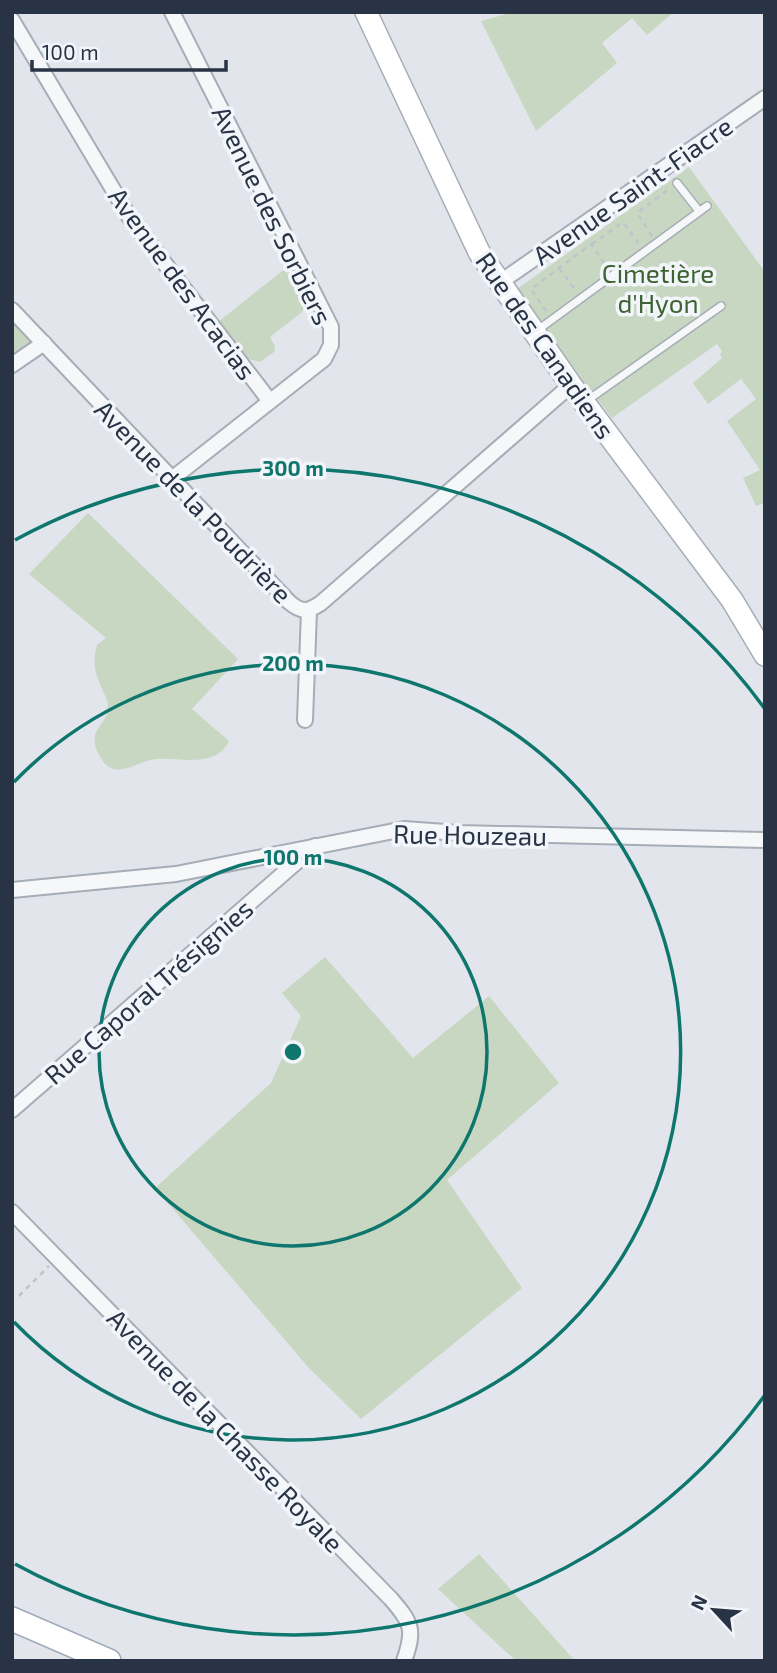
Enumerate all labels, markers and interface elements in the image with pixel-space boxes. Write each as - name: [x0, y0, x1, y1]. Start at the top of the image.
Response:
- scale bar: [32, 28, 226, 72]
- text: 100 m: [42, 39, 99, 64]
- street label: Avenue des Sorbiers: [207, 101, 339, 329]
- street label: Avenue Saint-Fiacre: [526, 110, 738, 270]
- street label: Avenue des Acacias: [103, 181, 263, 385]
- street label: Rue des Canadiens: [470, 246, 622, 444]
- park label: Cimetière d'Hyon: [602, 257, 714, 318]
- street label: Avenue de la Poudrière: [89, 393, 299, 609]
- text: 300 m: [262, 455, 324, 480]
- text: 200 m: [262, 650, 324, 675]
- street label: Rue Houzeau: [393, 817, 547, 851]
- text: 100 m: [264, 844, 322, 869]
- street label: Rue Caporal Trésignies: [37, 892, 259, 1090]
- centre of rings: [281, 1040, 305, 1064]
- street label: Avenue de la Chasse Royale: [102, 1302, 350, 1558]
- north arrow: [679, 1575, 749, 1645]
- text: N: [685, 1591, 712, 1614]

